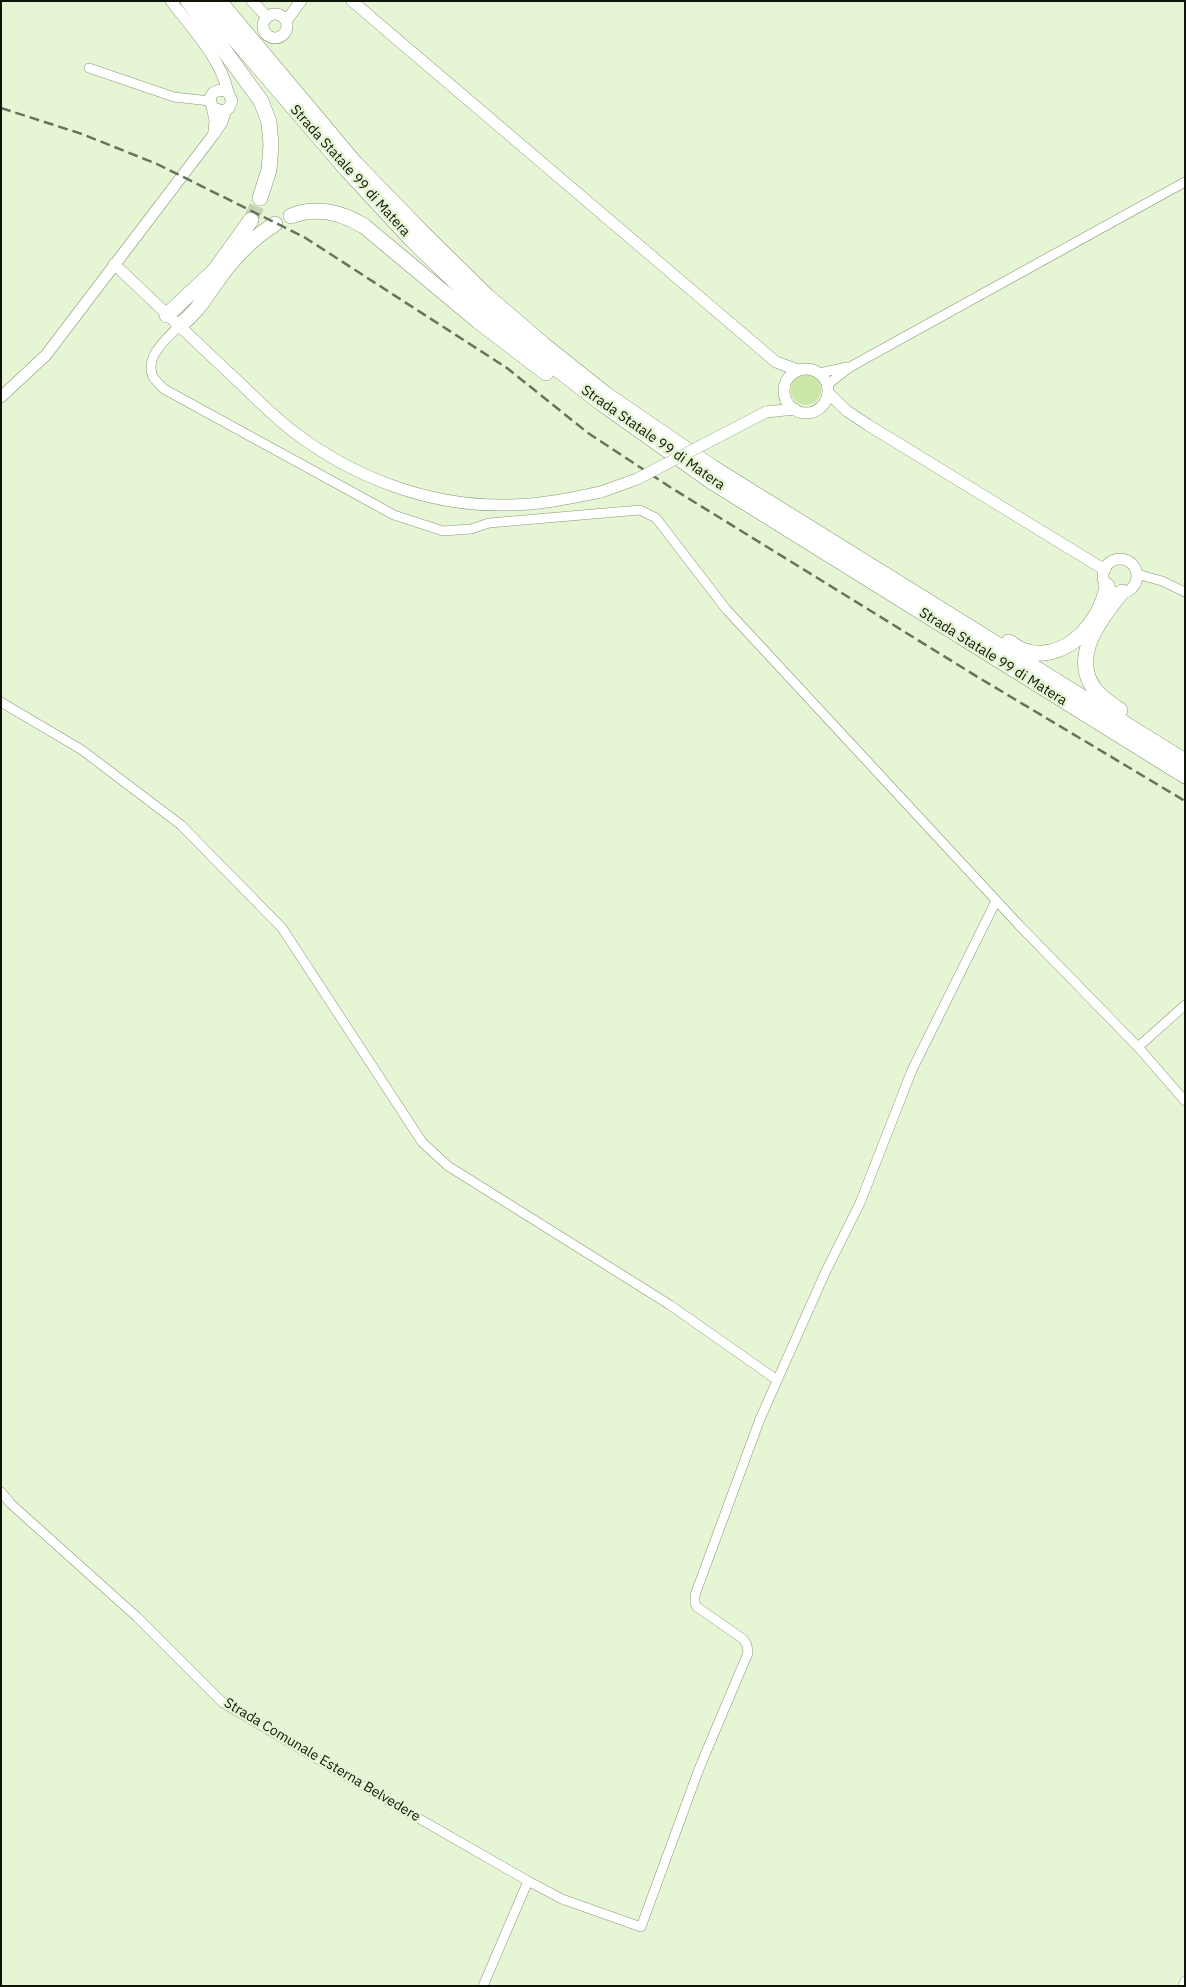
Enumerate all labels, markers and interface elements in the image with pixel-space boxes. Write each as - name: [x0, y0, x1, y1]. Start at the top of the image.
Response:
- street label: Strada Statale 99 di Matera: [286, 102, 414, 240]
- street label: Strada Statale 99 di Matera: [578, 382, 728, 494]
- street label: Strada Statale 99 di Matera: [916, 605, 1070, 709]
- street label: Strada Comunale Esterna Belvedere: [221, 1695, 423, 1825]

